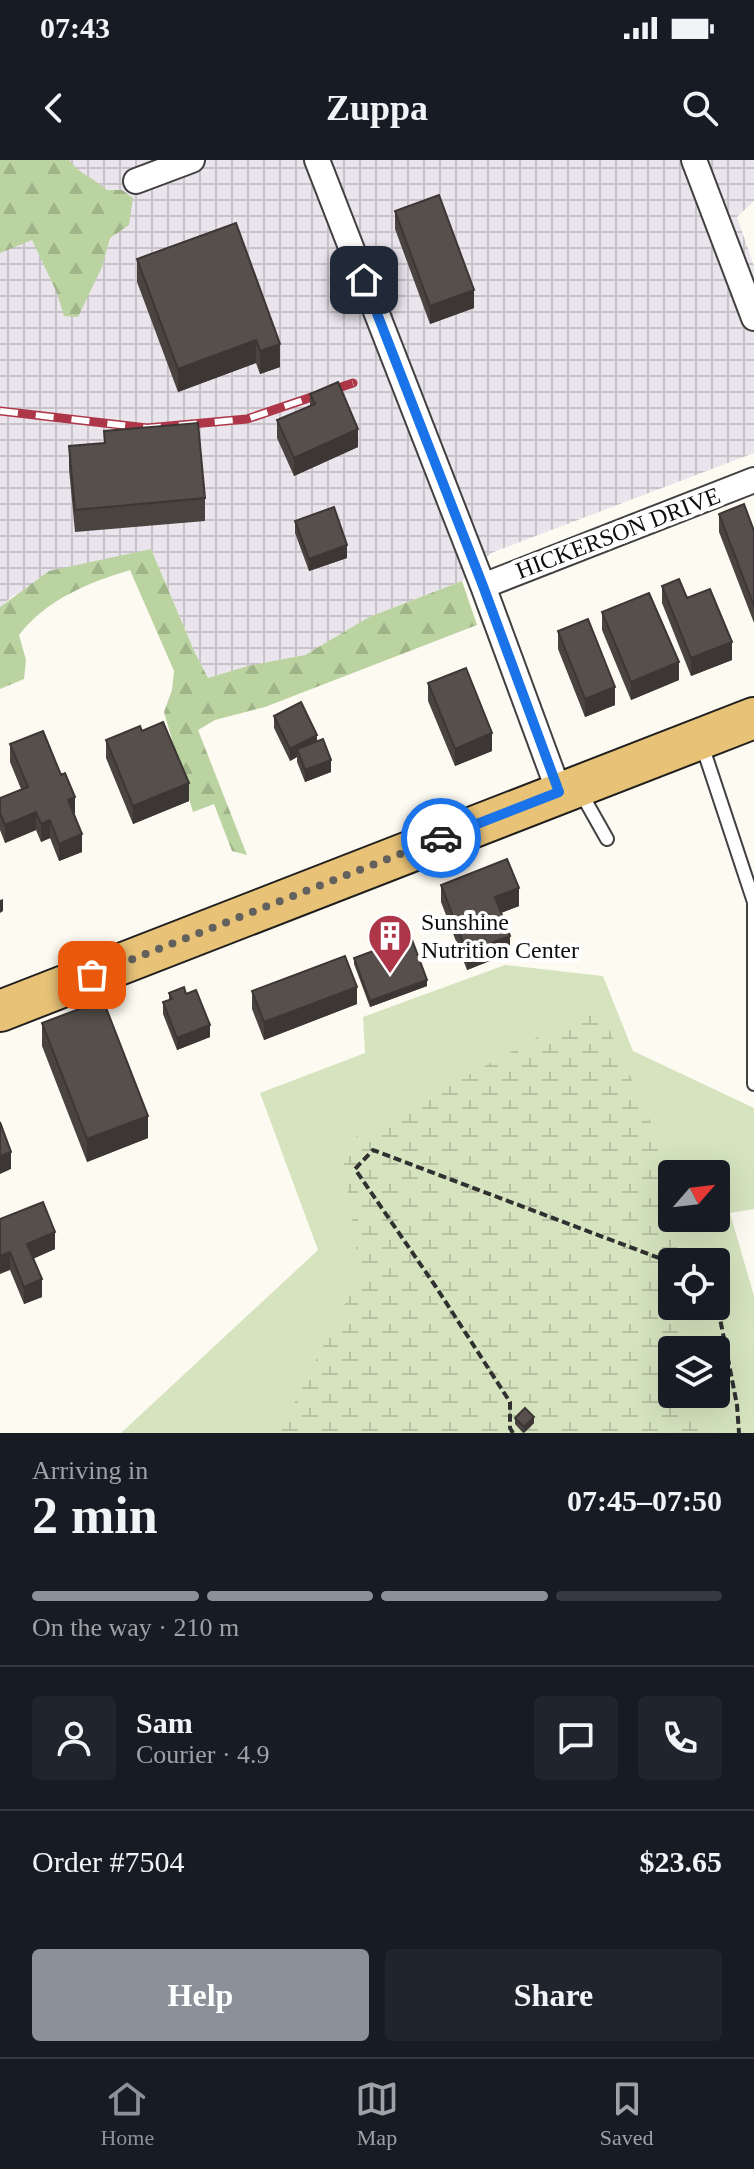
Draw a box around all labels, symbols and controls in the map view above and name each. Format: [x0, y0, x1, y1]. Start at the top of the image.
text: 07:43 [40, 11, 110, 44]
icon: back [32, 86, 76, 130]
icon: search [678, 86, 722, 130]
text: Zuppa [326, 88, 428, 128]
pin [330, 246, 398, 314]
icon: home [342, 258, 386, 302]
street label: HICKERSON DRIVE [512, 482, 724, 584]
courier [401, 798, 481, 878]
icon: car [419, 816, 463, 860]
place label: Sunshine Nutrition Center [421, 909, 579, 963]
building icon: Sunshine Nutrition Center [366, 912, 414, 975]
pin [58, 941, 126, 1009]
icon: bag [70, 953, 114, 997]
north arrow [658, 1160, 730, 1232]
map controls [658, 1160, 730, 1408]
button: locate [658, 1248, 730, 1320]
button: layers [658, 1336, 730, 1408]
text: Arriving in [32, 1456, 148, 1485]
text: 07:45–07:50 [567, 1484, 722, 1517]
text: 2 min [32, 1487, 158, 1544]
text: On the way · 210 m [32, 1613, 239, 1642]
button: person [32, 1696, 116, 1780]
button: chat [534, 1696, 618, 1780]
button: phone [638, 1696, 722, 1780]
text: Sam [136, 1706, 193, 1739]
text: Courier · 4.9 [136, 1740, 270, 1769]
text: Order #7504 [32, 1845, 184, 1878]
text: $23.65 [640, 1845, 722, 1878]
button: Help [32, 1949, 369, 2041]
button: Share [385, 1949, 722, 2041]
tab: Home [100, 2077, 154, 2151]
tab: Map [355, 2077, 399, 2151]
tab: Saved [600, 2077, 654, 2151]

